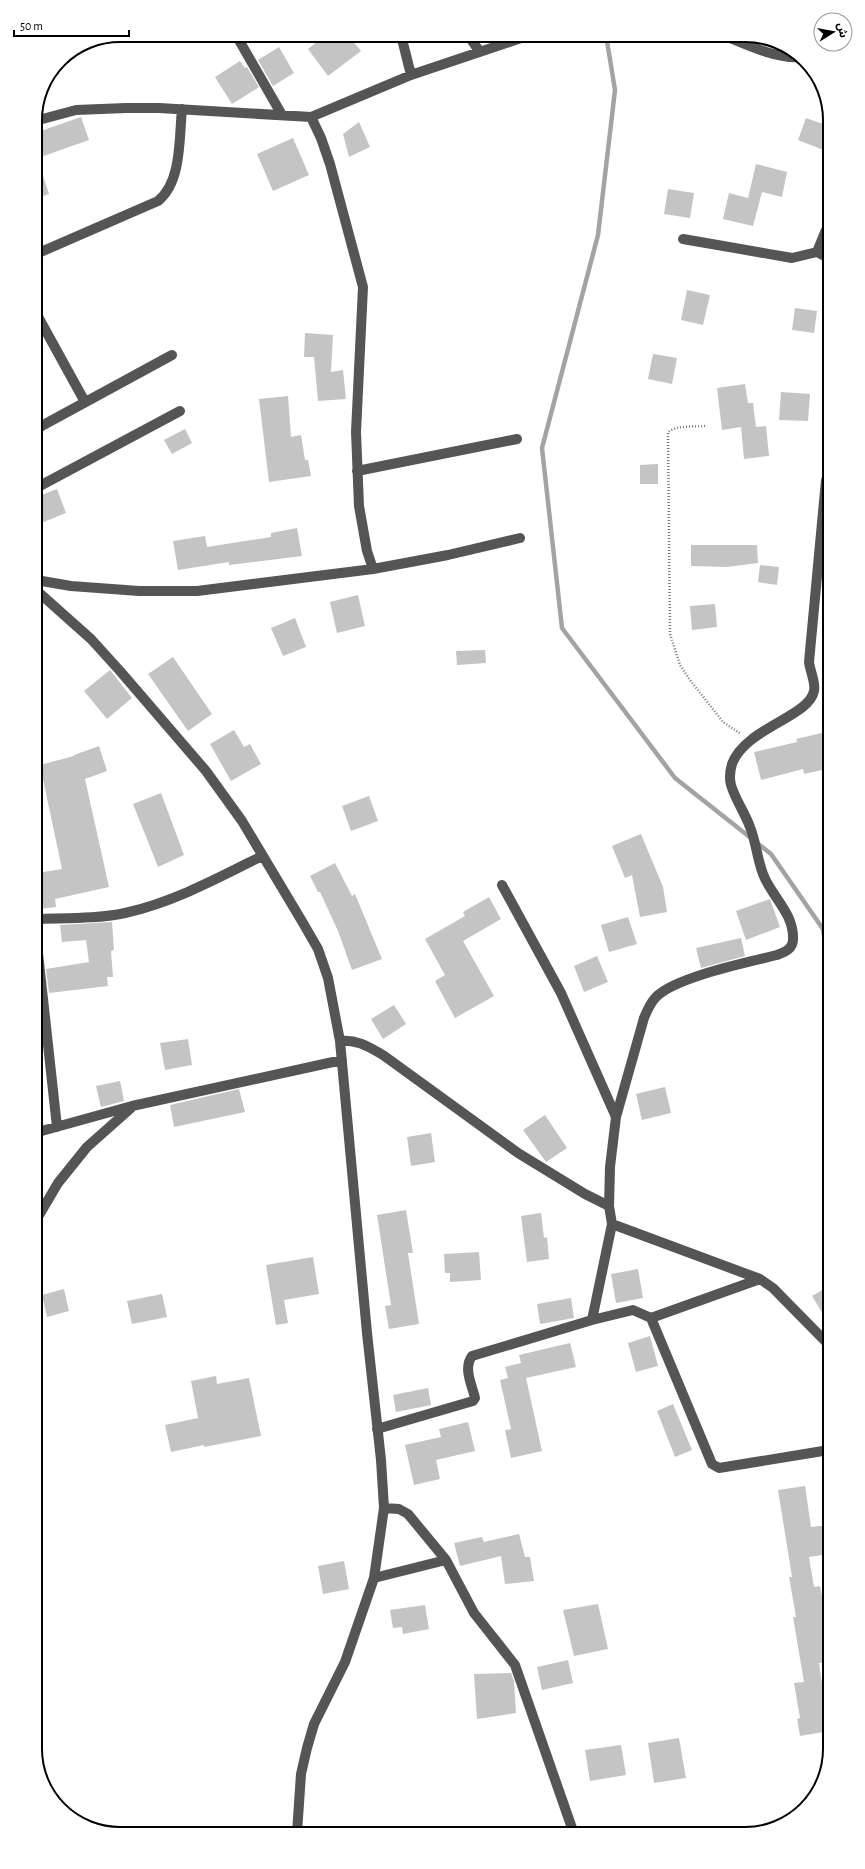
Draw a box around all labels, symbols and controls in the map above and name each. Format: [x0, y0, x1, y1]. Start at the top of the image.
scale bar [14, 12, 129, 38]
north arrow [813, 12, 853, 52]
text: 50 m [20, 20, 43, 32]
text: ش [835, 22, 849, 39]

